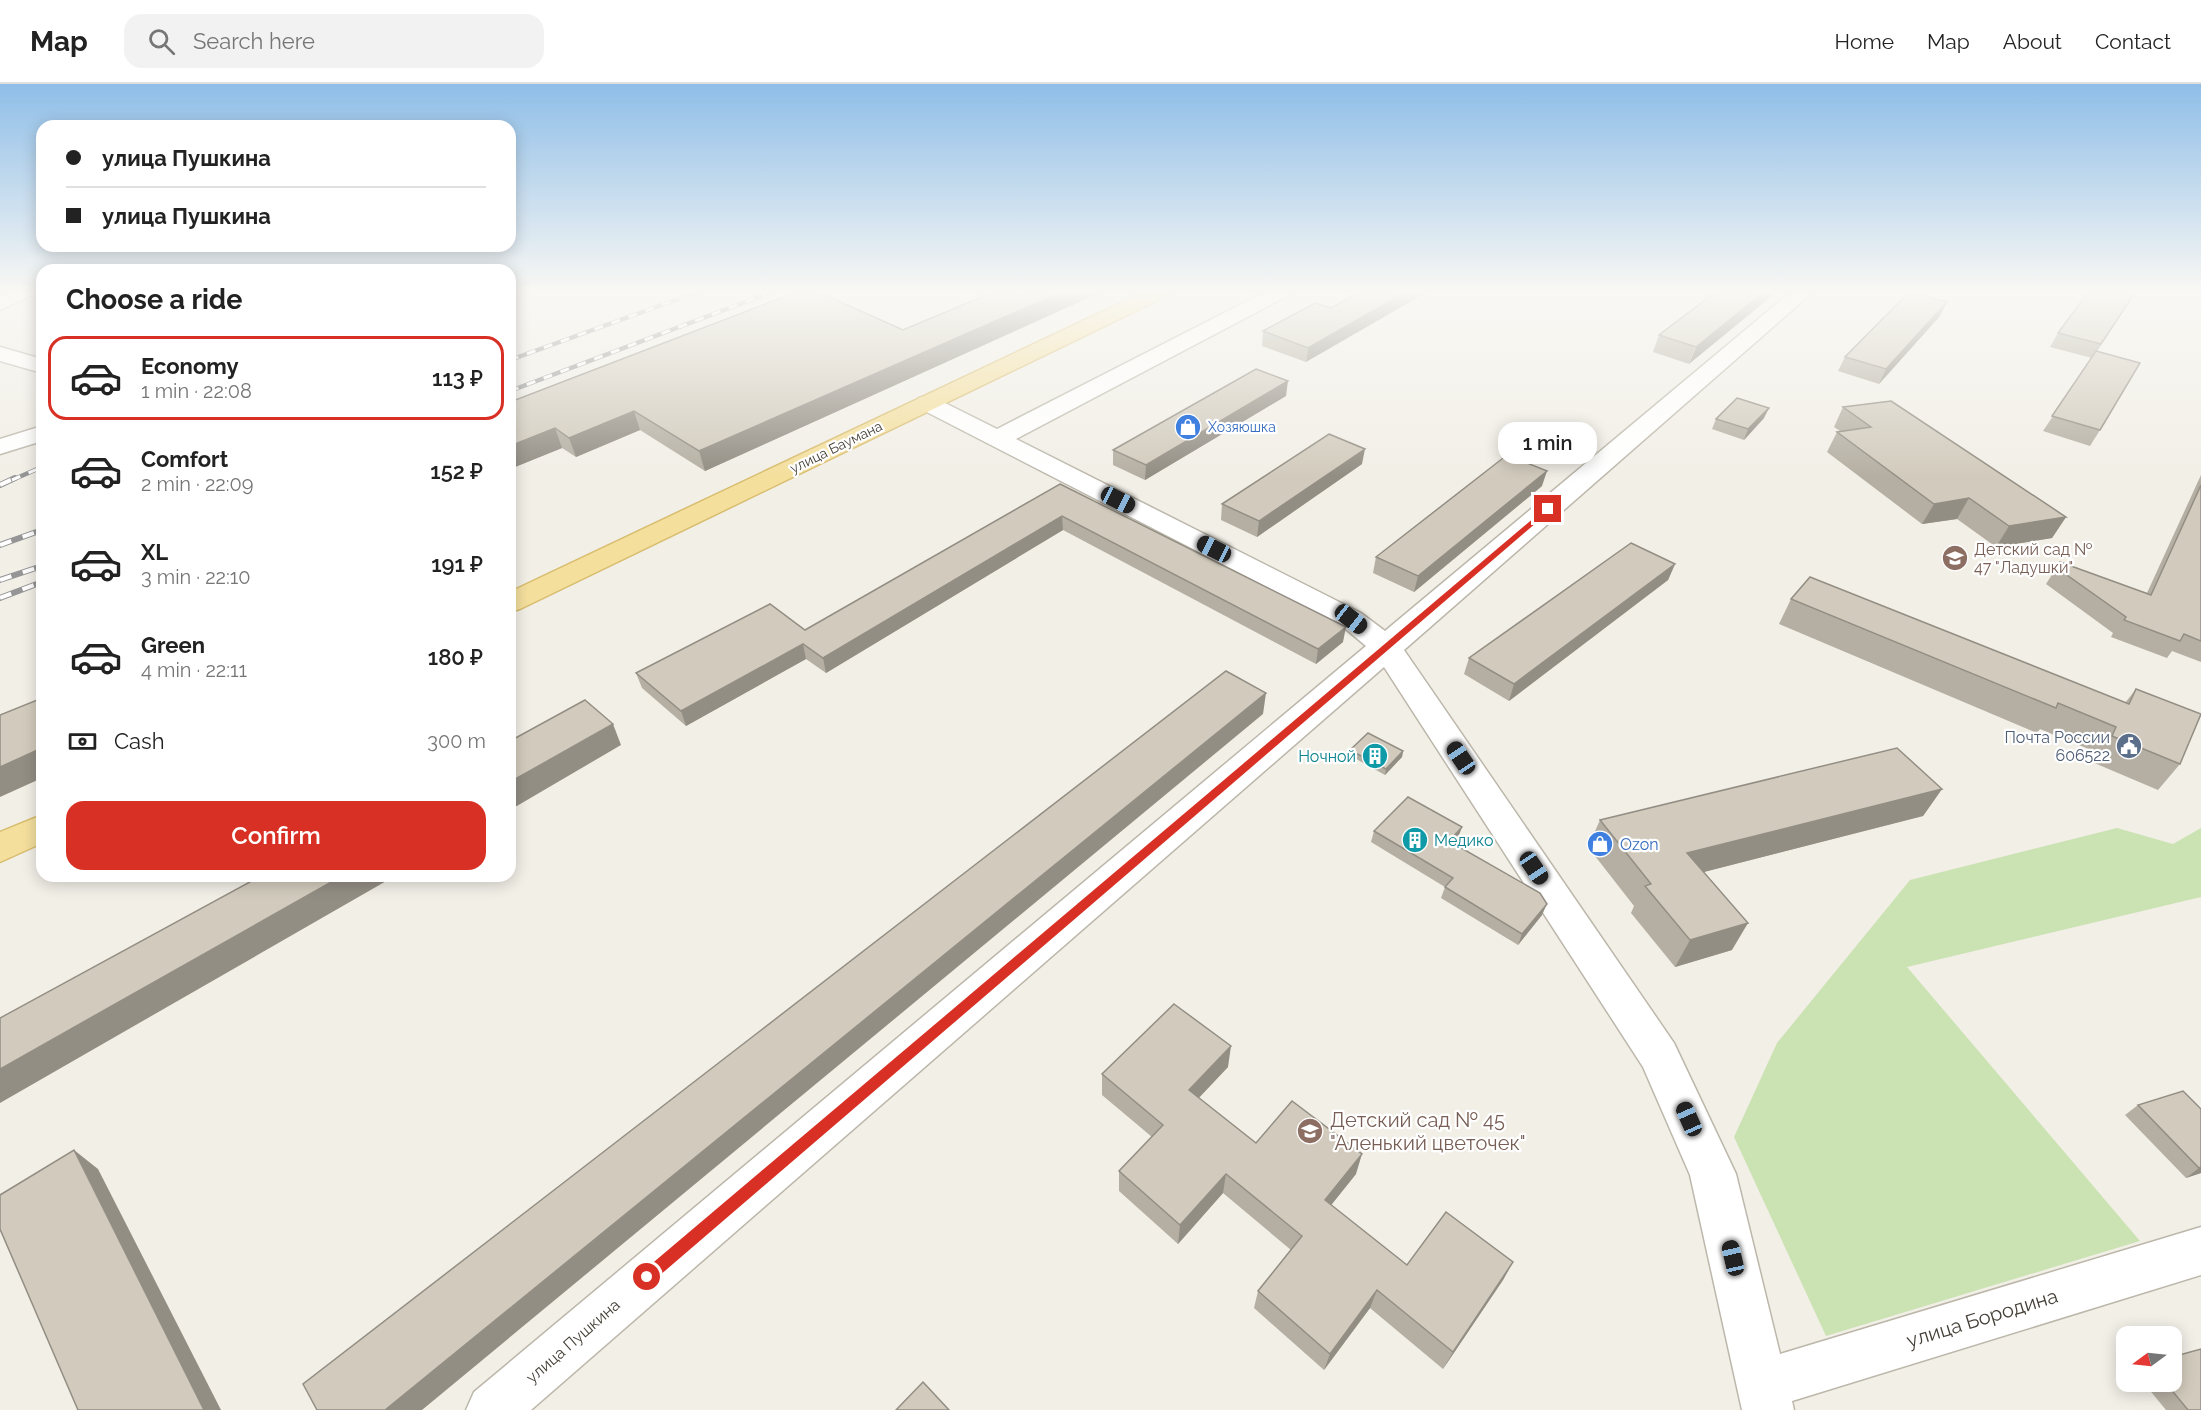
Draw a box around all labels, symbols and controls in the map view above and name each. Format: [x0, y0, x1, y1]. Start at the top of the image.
search box [124, 14, 544, 68]
text: Map [30, 25, 88, 58]
icon: search [145, 25, 178, 58]
text: Search here [193, 28, 315, 54]
text: Home [1835, 29, 1894, 54]
text: Map [1927, 29, 1970, 54]
text: About [2003, 29, 2062, 54]
text: Contact [2095, 29, 2171, 54]
text: улица Пушкина [102, 145, 271, 171]
text: улица Пушкина [102, 203, 271, 229]
text: Choose a ride [66, 284, 242, 315]
icon: car [69, 351, 123, 405]
text: Economy [141, 353, 239, 379]
text: 113 ₽ [432, 365, 483, 391]
text: 1 min · 22:08 [141, 379, 252, 403]
shop icon: Хозяюшка [1173, 412, 1203, 442]
street label: улица Баумана [787, 418, 885, 476]
place label: Хозяюшка [1208, 419, 1276, 435]
callout: 1 min [1498, 422, 1598, 464]
text: 1 min [1523, 431, 1572, 455]
icon: car [69, 444, 123, 498]
text: Comfort [141, 446, 228, 472]
text: 152 ₽ [430, 458, 483, 484]
text: 2 min · 22:09 [141, 472, 253, 496]
car [1098, 484, 1138, 516]
route end [1534, 495, 1561, 522]
car [1194, 533, 1234, 565]
icon: car [69, 537, 123, 591]
text: XL [141, 539, 168, 565]
place label: Детский сад № 47 "Ладушки" [1974, 540, 2092, 577]
school or university icon: Детский сад № 47 "Ладушки" [1940, 543, 1970, 573]
text: 191 ₽ [431, 551, 483, 577]
text: 3 min · 22:10 [141, 565, 251, 589]
car [1331, 601, 1371, 637]
icon: car [69, 630, 123, 684]
text: Green [141, 632, 205, 658]
text: 180 ₽ [428, 644, 483, 670]
text: 4 min · 22:11 [141, 658, 247, 682]
icon: cash [66, 725, 99, 758]
text: Cash [114, 728, 165, 754]
place label: Почта России 606522 [2004, 728, 2110, 765]
text: 300 m [427, 729, 486, 753]
public building icon: Почта России 606522 [2114, 731, 2144, 761]
car [1443, 738, 1479, 778]
building icon: Ночной [1360, 741, 1390, 771]
place label: Ночной [1298, 747, 1356, 766]
button: Confirm [66, 801, 486, 870]
building icon: Медико [1400, 825, 1430, 855]
shop icon: Ozon [1585, 829, 1615, 859]
place label: Медико [1434, 831, 1493, 850]
place label: Ozon [1620, 835, 1659, 854]
car [1516, 848, 1552, 888]
car [1673, 1099, 1705, 1139]
place label: Детский сад № 45 "Аленький цветочек" [1330, 1108, 1526, 1155]
school or university icon: Детский сад № 45 "Аленький цветочек" [1295, 1116, 1325, 1146]
car [1720, 1238, 1746, 1278]
route start [633, 1263, 660, 1290]
street label: улица Бородина [1903, 1284, 2061, 1352]
street label: улица Пушкина [522, 1295, 624, 1387]
north arrow [2116, 1326, 2182, 1392]
map controls [2116, 1326, 2182, 1392]

